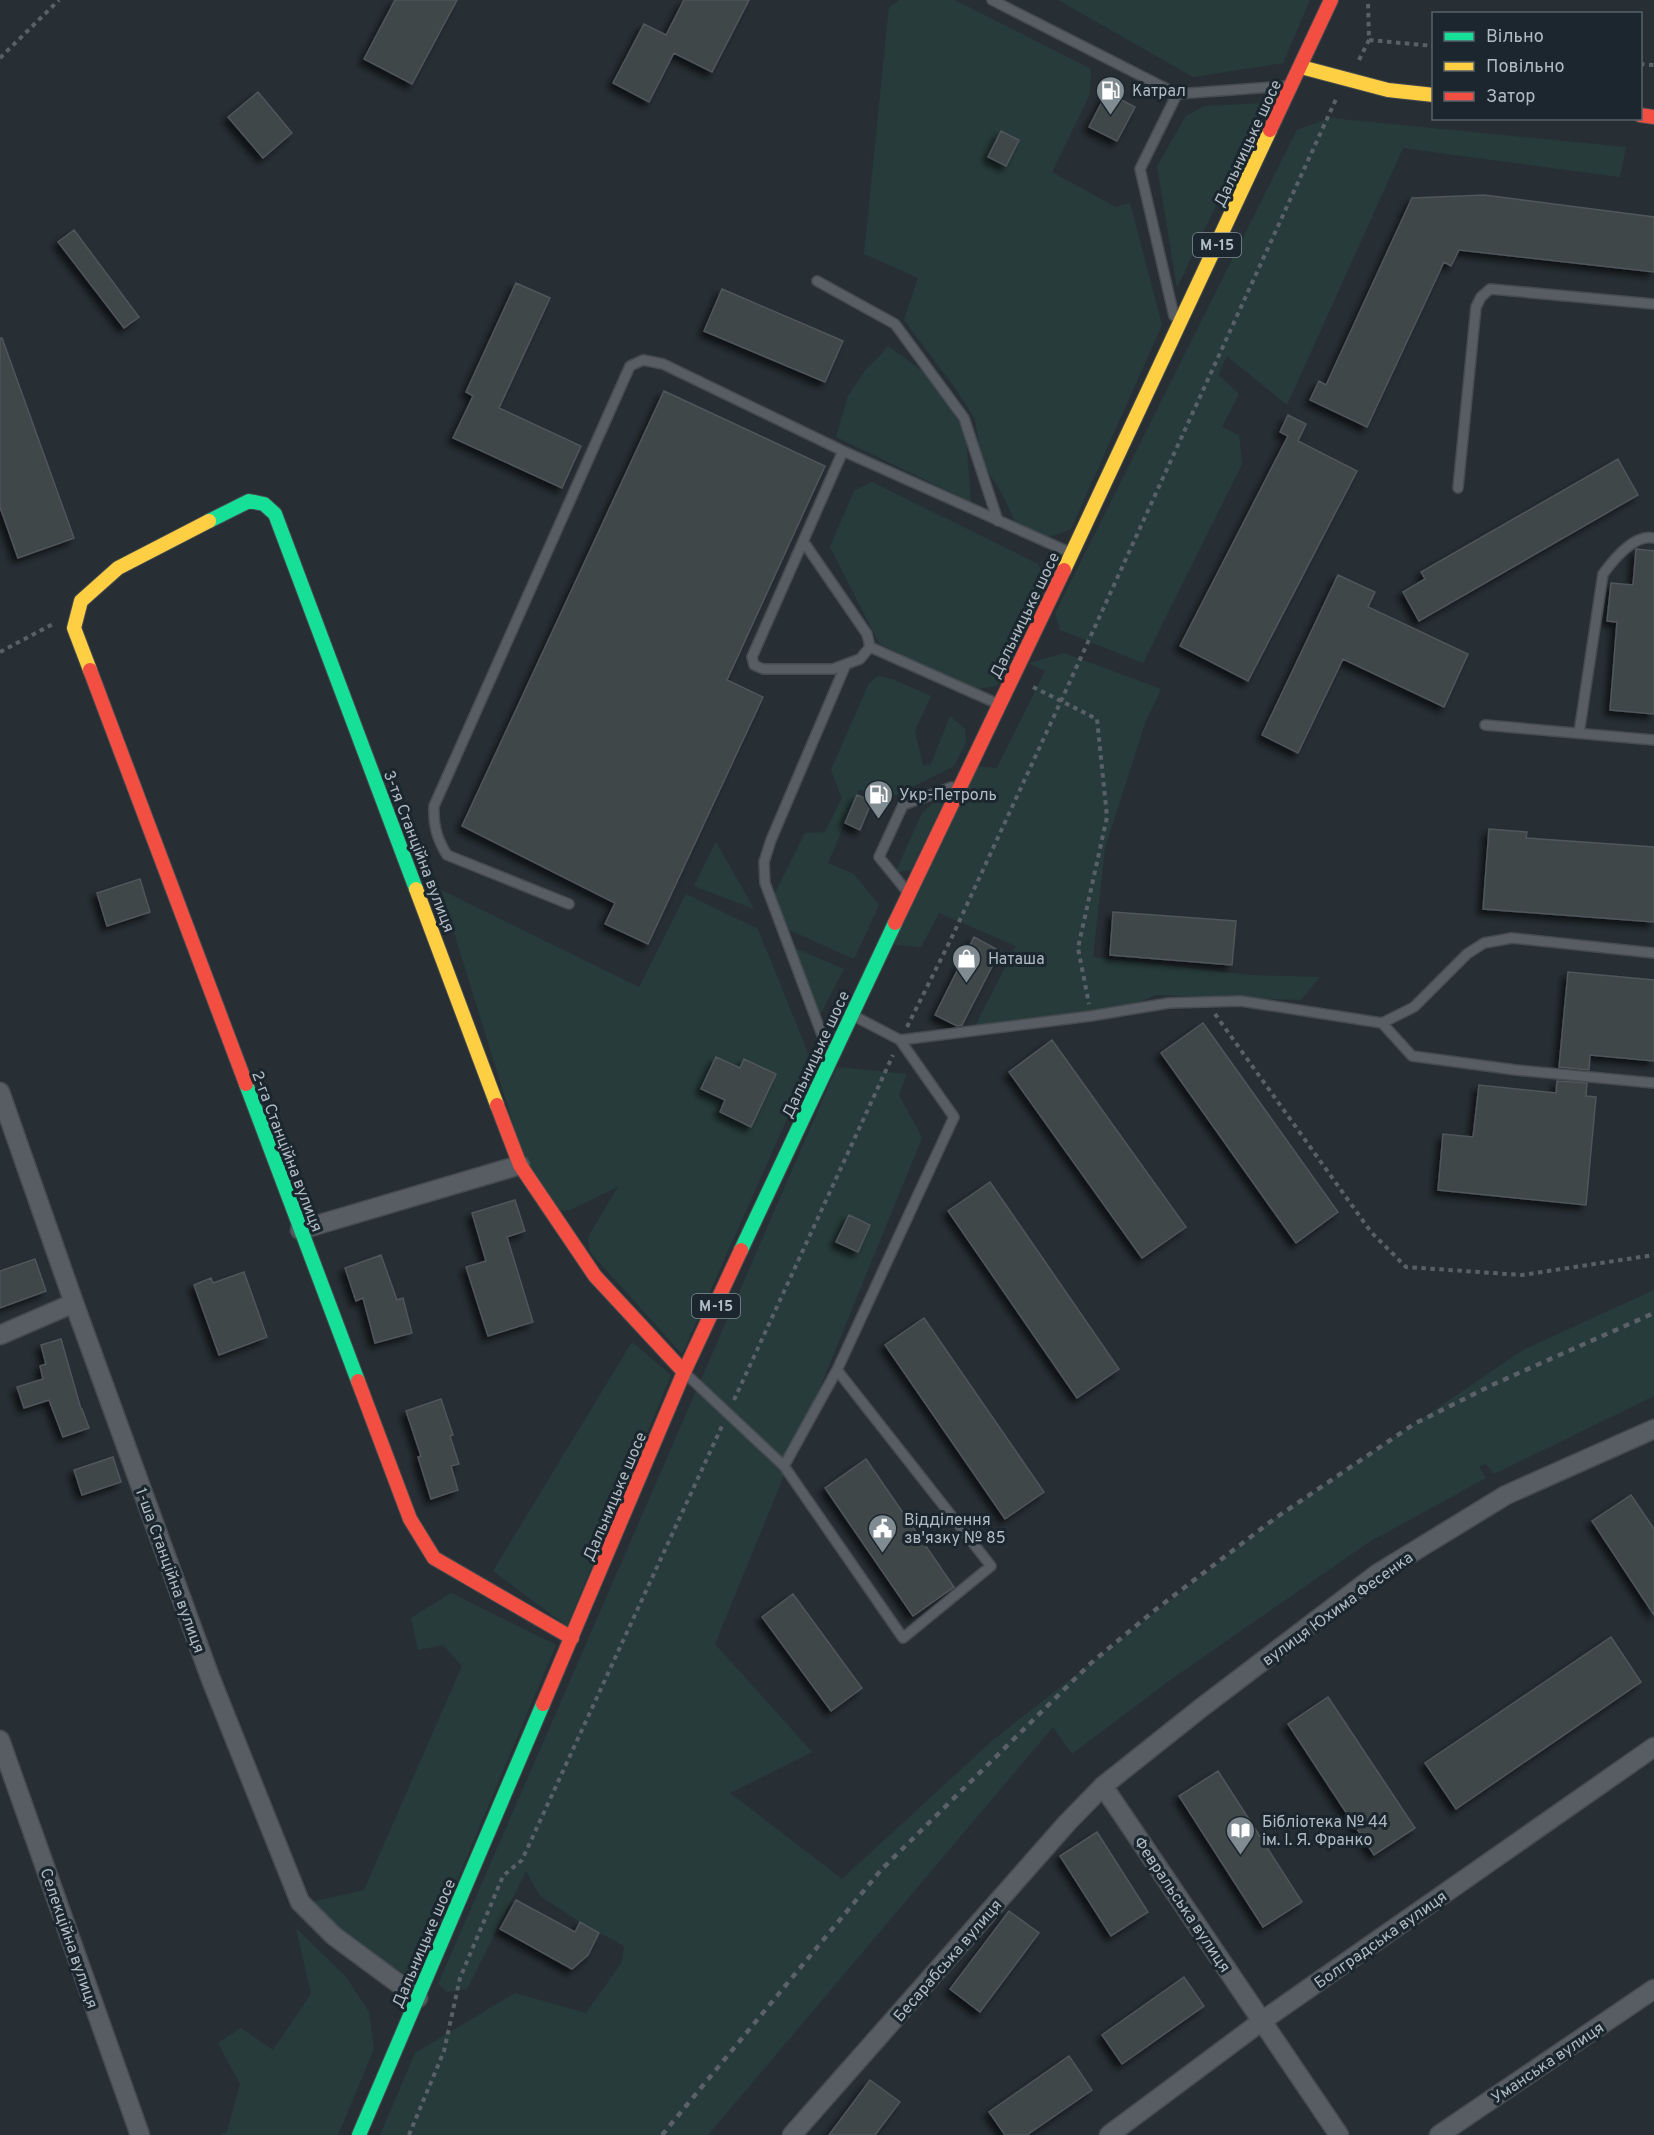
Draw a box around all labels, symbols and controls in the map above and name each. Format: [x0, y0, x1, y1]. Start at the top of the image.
legend [1432, 12, 1642, 120]
text: Вільно [1486, 26, 1544, 49]
text: Повільно [1486, 56, 1565, 79]
fuel station icon: Катрал [1095, 74, 1127, 116]
street label: Дальницьке шосе [1211, 77, 1287, 211]
place label: Катрал [1132, 82, 1186, 102]
text: Затор [1486, 86, 1535, 109]
road number: М-15 [1193, 233, 1241, 257]
street label: Дальницьке шосе [987, 549, 1065, 682]
street label: 3-тя Станційна вулиця [378, 768, 458, 935]
fuel station icon: Укр-Петроль [862, 778, 894, 820]
place label: Укр-Петроль [899, 786, 997, 806]
shop icon: Наташа [951, 942, 983, 984]
place label: Наташа [988, 950, 1045, 970]
street label: Дальницьке шосе [779, 988, 855, 1122]
street label: 2-га Станційна вулиця [246, 1068, 326, 1235]
road number: М-15 [692, 1294, 740, 1318]
street label: Дальницьке шосе [580, 1429, 652, 1564]
street label: 1-ша Станційна вулиця [130, 1485, 208, 1656]
place label: Відділення зв'язку № 85 [904, 1511, 1006, 1549]
public building icon: Відділення зв'язку № 85 [867, 1512, 899, 1554]
street label: вулиця Юхима Фесенка [1259, 1548, 1418, 1671]
place label: Бібліотека № 44 ім. І. Я. Франко [1262, 1813, 1388, 1851]
library icon: Бібліотека № 44 ім. І. Я. Франко [1225, 1814, 1257, 1856]
street label: Февральська вулиця [1129, 1833, 1234, 1977]
street label: Селекційна вулиця [35, 1866, 102, 2012]
street label: Дальницьке шосе [389, 1876, 461, 2011]
street label: Болградська вулиця [1311, 1887, 1451, 1994]
street label: Бесарабська вулиця [890, 1896, 1007, 2027]
street label: Уманська вулиця [1488, 2019, 1608, 2109]

